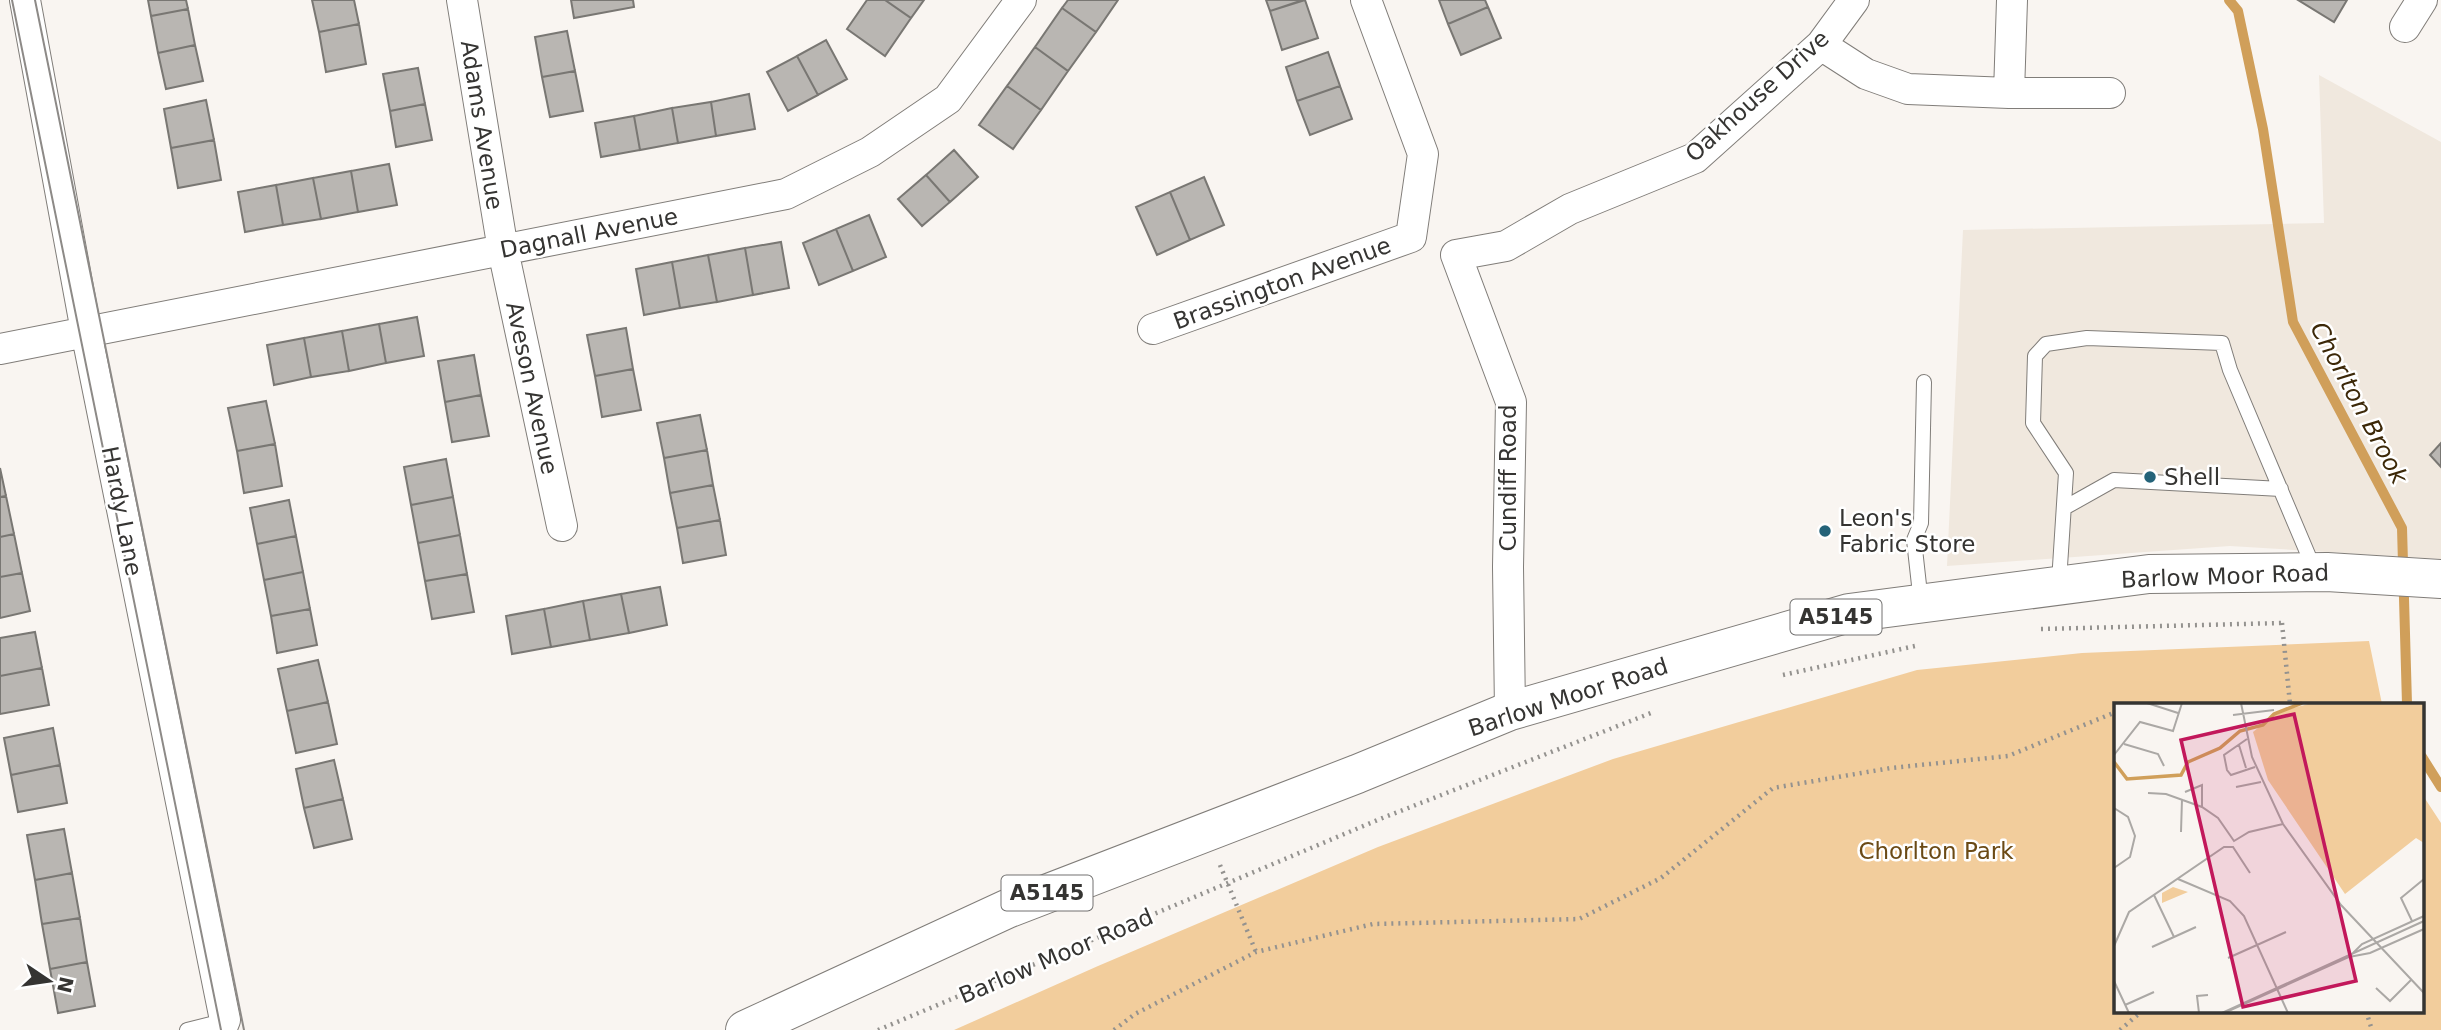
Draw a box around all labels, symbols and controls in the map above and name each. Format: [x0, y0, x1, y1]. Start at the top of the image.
street label: Oakhouse Drive [1680, 25, 1834, 167]
street label: Adams Avenue [456, 38, 508, 212]
street label: Dagnall Avenue [498, 203, 680, 263]
street label: Brassington Avenue [1170, 232, 1394, 334]
street label: Aveson Avenue [501, 299, 563, 477]
water label: Chorlton Brook [2304, 317, 2414, 490]
street label: Cundiff Road [1495, 404, 1521, 552]
street label: Hardy Lane [97, 444, 147, 578]
place label: Shell [2164, 464, 2220, 490]
marker: Shell [2142, 469, 2158, 485]
place label: Leon's Fabric Store [1839, 505, 1975, 557]
marker: Leon's Fabric Store [1817, 523, 1833, 539]
street label: Barlow Moor Road [2120, 559, 2330, 593]
road number: A5145 [1790, 600, 1882, 634]
street label: Barlow Moor Road [1465, 652, 1671, 742]
inset map [2114, 703, 2424, 1012]
park label: Chorlton Park [1858, 838, 2014, 864]
road number: A5145 [1002, 876, 1092, 910]
street label: Barlow Moor Road [955, 903, 1157, 1009]
north arrow [14, 946, 84, 1016]
text: N [53, 975, 78, 995]

